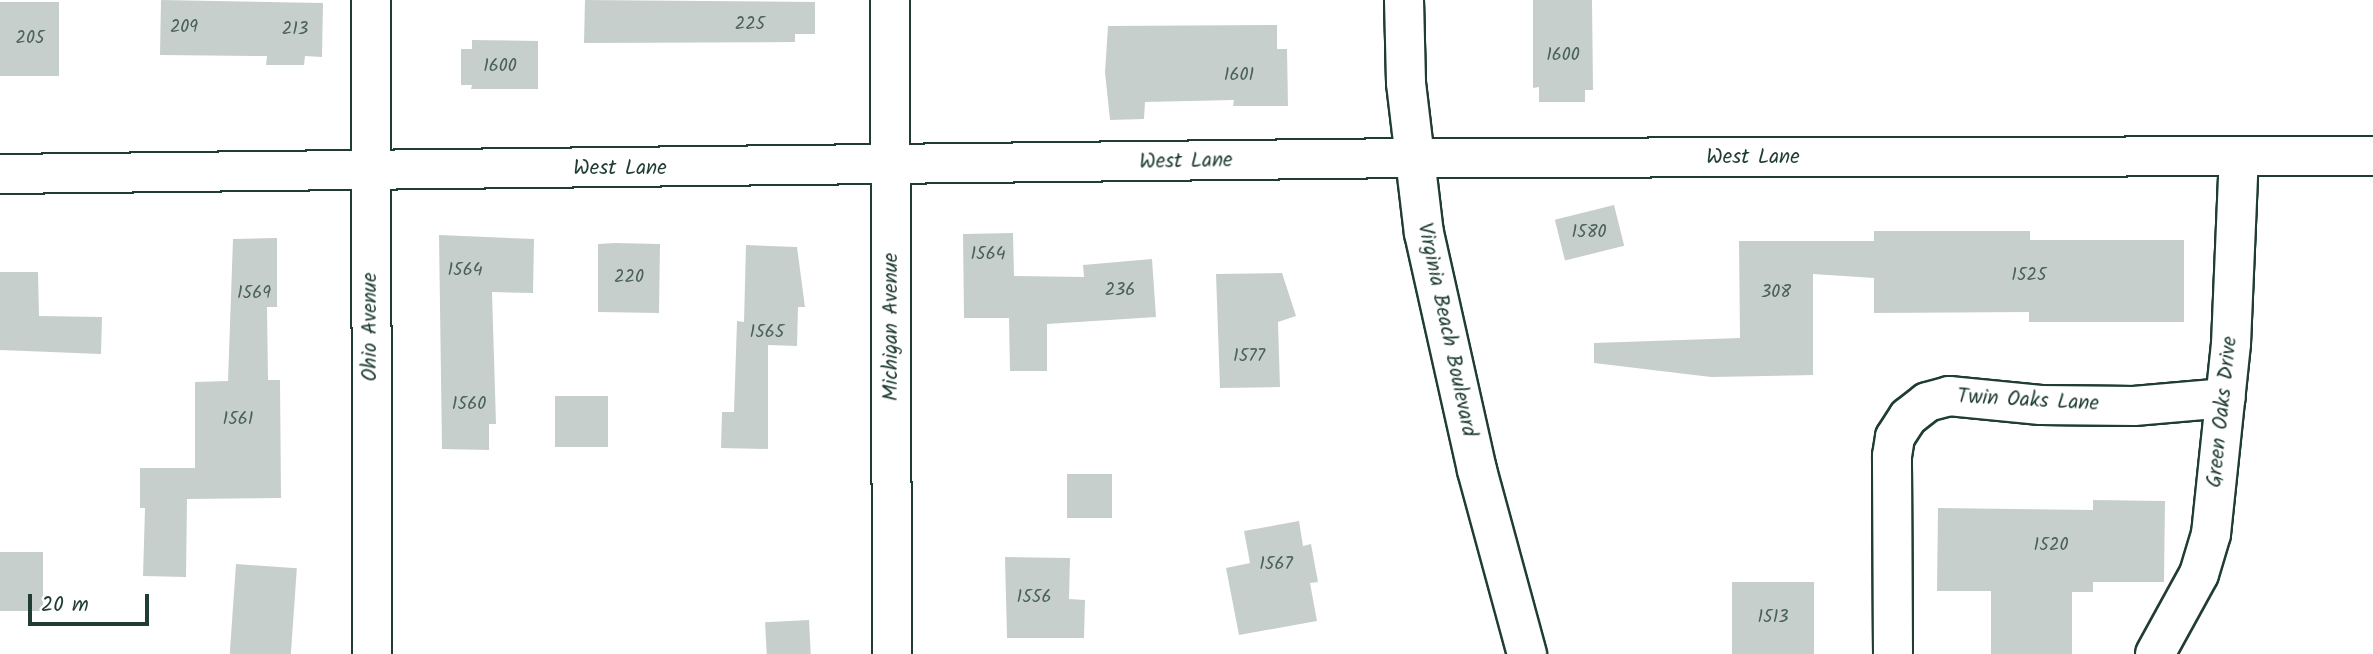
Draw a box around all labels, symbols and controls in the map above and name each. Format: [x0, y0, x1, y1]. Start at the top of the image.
house number: 225 [735, 14, 765, 36]
house number: 209 [170, 17, 198, 39]
house number: 213 [282, 19, 308, 41]
house number: 205 [15, 28, 45, 50]
house number: 1600 [1546, 45, 1580, 67]
house number: 1600 [483, 56, 517, 78]
house number: 1601 [1224, 65, 1254, 87]
street label: West Lane [1706, 145, 1800, 171]
street label: West Lane [1139, 149, 1233, 175]
street label: West Lane [573, 156, 667, 182]
street label: Virginia Beach Boulevard [1411, 221, 1481, 439]
house number: 1580 [1571, 222, 1607, 244]
house number: 1564 [970, 244, 1006, 266]
street label: Michigan Avenue [879, 253, 905, 401]
house number: 1564 [447, 260, 483, 282]
house number: 1525 [2011, 265, 2047, 287]
house number: 220 [614, 267, 644, 289]
street label: Ohio Avenue [358, 273, 384, 381]
house number: 236 [1105, 280, 1135, 302]
house number: 308 [1761, 282, 1791, 304]
house number: 1569 [237, 283, 271, 305]
house number: 1565 [750, 322, 784, 344]
street label: Green Oaks Drive [2203, 335, 2243, 489]
house number: 1577 [1233, 346, 1265, 368]
street label: Twin Oaks Lane [1956, 385, 2100, 417]
house number: 1560 [452, 394, 486, 416]
house number: 1561 [223, 409, 253, 431]
house number: 1520 [2034, 535, 2068, 557]
house number: 1567 [1259, 554, 1293, 576]
scale bar [32, 580, 152, 624]
house number: 1556 [1017, 587, 1051, 609]
text: 20 m [41, 589, 89, 622]
house number: 1513 [1757, 607, 1789, 629]

